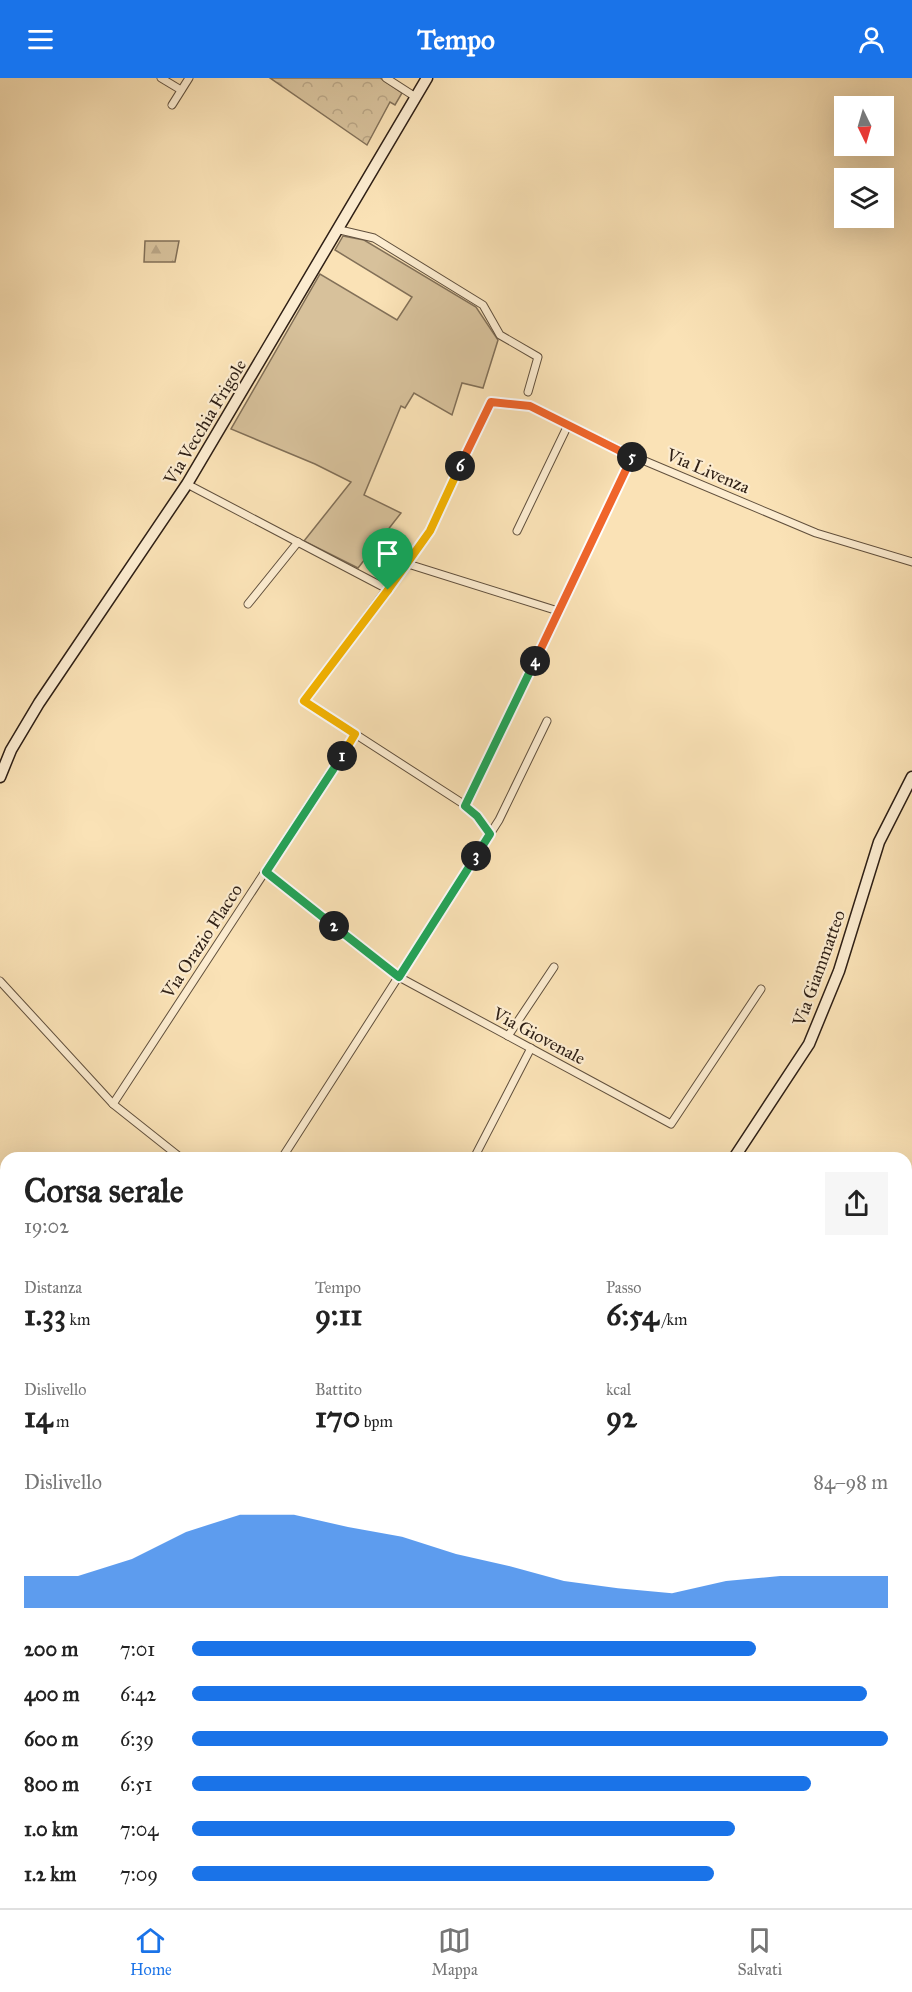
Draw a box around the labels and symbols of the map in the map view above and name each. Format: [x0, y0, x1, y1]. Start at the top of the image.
north arrow [834, 96, 894, 156]
street label: Via Vecchia Frigole [158, 355, 252, 490]
pin: 5 [617, 442, 647, 472]
street label: Via Livenza [662, 443, 753, 499]
pin: 6 [445, 451, 475, 481]
pin [362, 528, 413, 590]
pin: 4 [520, 646, 550, 676]
pin: 1 [327, 741, 357, 771]
pin: 3 [461, 841, 491, 871]
street label: Via Orazio Flacco [156, 880, 247, 1003]
street label: Via Giammatteo [787, 907, 850, 1030]
pin: 2 [319, 911, 349, 941]
street label: Via Giovenale [488, 1002, 589, 1070]

